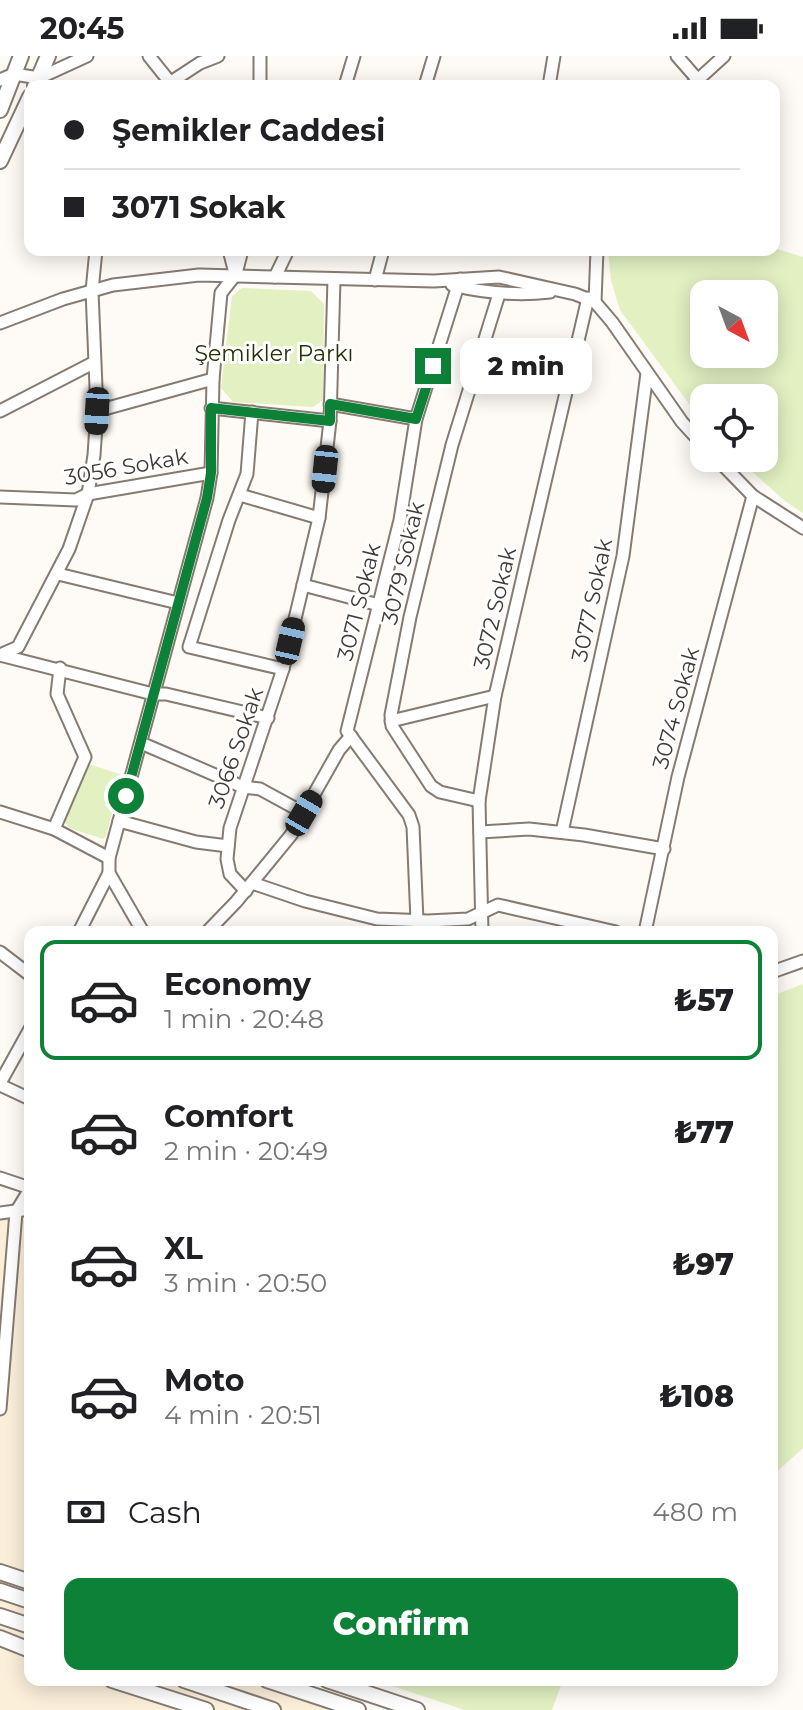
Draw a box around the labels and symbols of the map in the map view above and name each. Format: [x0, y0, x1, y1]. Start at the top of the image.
north arrow [690, 280, 778, 368]
callout: 2 min [461, 338, 593, 394]
park label: Şemikler Parkı [194, 340, 354, 367]
route end [415, 348, 451, 384]
car [84, 386, 110, 436]
street label: 3056 Sokak [62, 443, 191, 491]
car [311, 444, 339, 494]
street label: 3079 Sokak [376, 498, 430, 627]
street label: 3077 Sokak [566, 535, 618, 664]
street label: 3071 Sokak [331, 540, 387, 664]
street label: 3072 Sokak [468, 544, 522, 672]
car [273, 615, 307, 667]
street label: 3074 Sokak [647, 643, 705, 772]
street label: 3066 Sokak [203, 683, 270, 812]
route start [108, 778, 144, 814]
car [282, 786, 326, 840]

